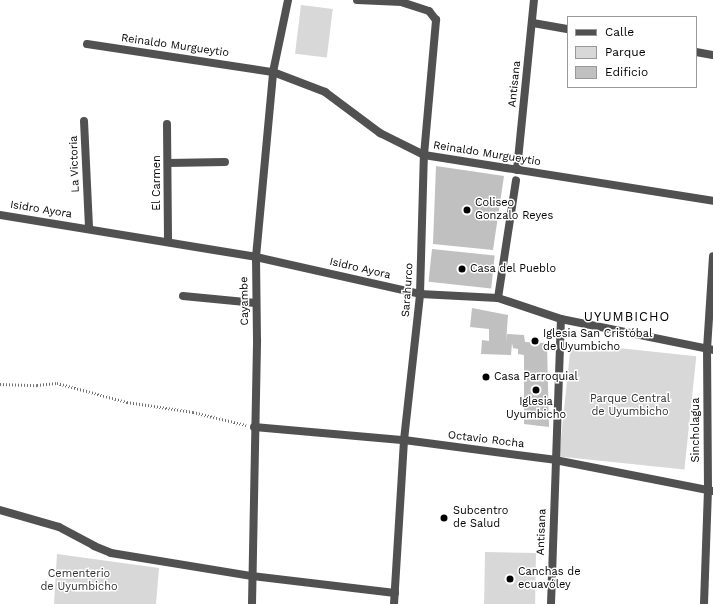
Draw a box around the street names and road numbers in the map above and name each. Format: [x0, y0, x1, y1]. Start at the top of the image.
street label: Reinaldo Murgueytio [120, 32, 230, 60]
street label: Antisana [506, 60, 524, 108]
street label: La Victoria [67, 135, 83, 193]
street label: Reinaldo Murgueytio [432, 139, 542, 169]
street label: El Carmen [150, 155, 164, 211]
street label: Isidro Ayora [9, 199, 73, 221]
street label: Isidro Ayora [328, 255, 392, 283]
street label: Sarahurco [400, 262, 416, 318]
street label: Cayambe [238, 276, 252, 326]
street label: Sincholagua [689, 398, 703, 462]
street label: Octavio Rocha [447, 429, 525, 451]
street label: Antisana [535, 508, 549, 556]

